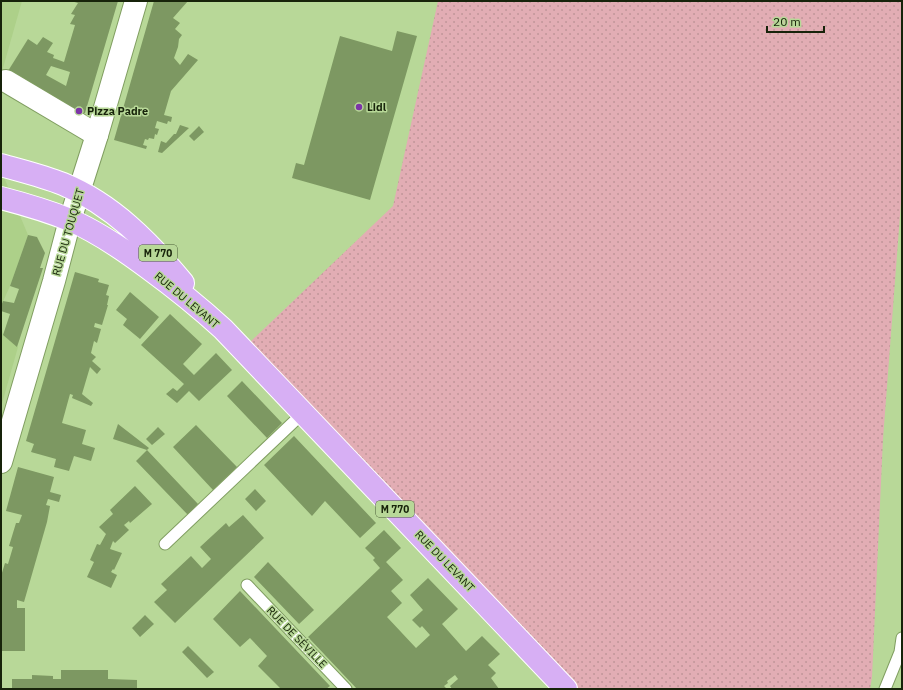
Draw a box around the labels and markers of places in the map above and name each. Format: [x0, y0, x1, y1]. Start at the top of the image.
place label: Lidl [367, 100, 387, 114]
marker: Lidl [354, 102, 364, 112]
place label: Pizza Padre [87, 104, 148, 118]
marker: Pizza Padre [74, 106, 84, 116]

